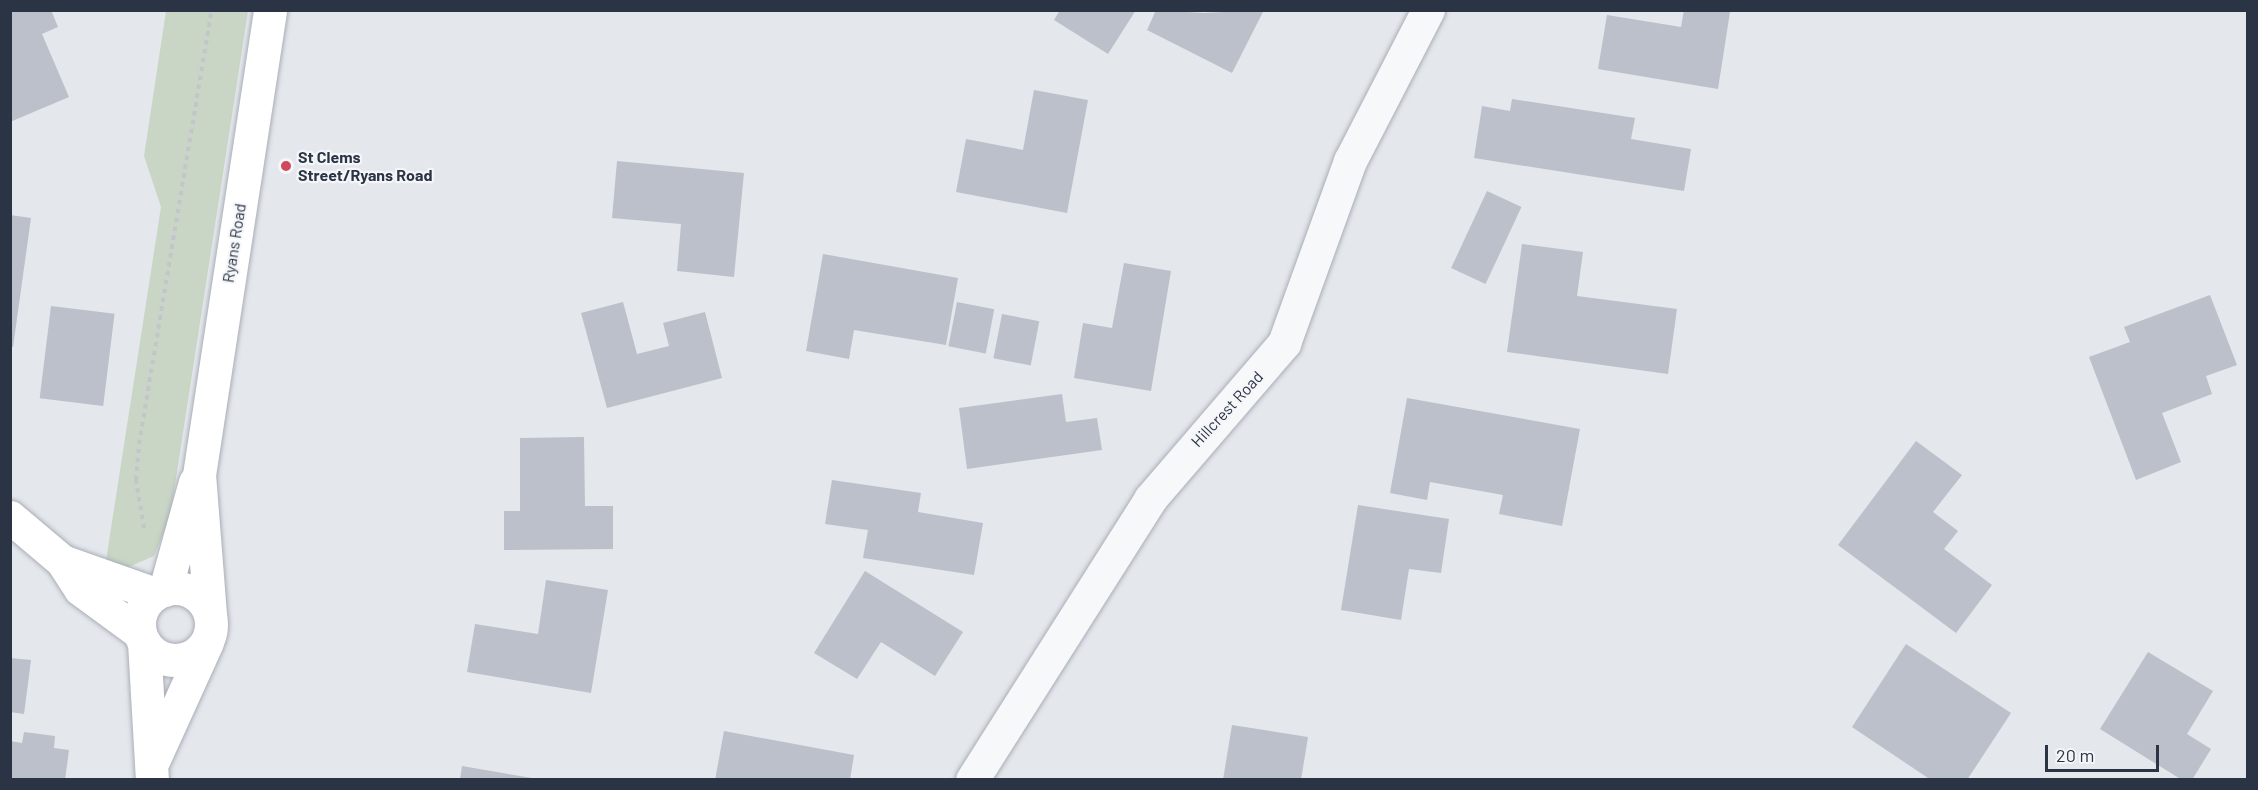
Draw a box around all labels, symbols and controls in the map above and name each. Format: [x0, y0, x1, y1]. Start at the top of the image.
place label: St Clems Street/Ryans Road [298, 147, 432, 185]
marker: St Clems Street/Ryans Road [279, 159, 293, 173]
street label: Ryans Road [218, 202, 250, 284]
street label: Hillcrest Road [1187, 367, 1267, 451]
scale bar [2048, 733, 2162, 771]
text: 20 m [2056, 744, 2094, 766]

